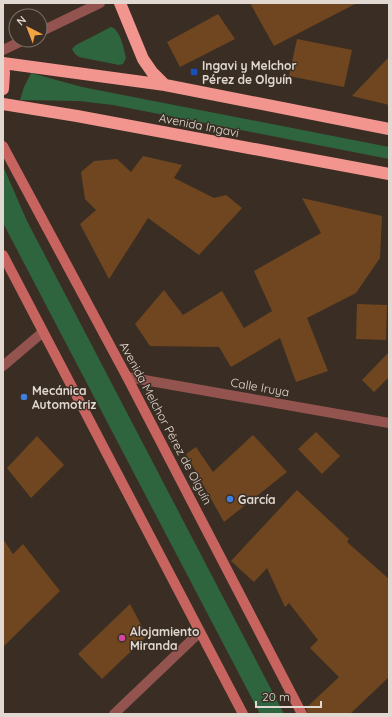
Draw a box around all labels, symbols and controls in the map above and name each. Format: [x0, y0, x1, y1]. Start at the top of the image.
north arrow [8, 8, 48, 48]
text: N [14, 13, 29, 28]
place label: Ingavi y Melchor Pérez de Olguín [202, 58, 297, 87]
marker: Ingavi y Melchor Pérez de Olguín [189, 67, 199, 77]
street label: Avenida Ingavi [158, 110, 240, 140]
street label: Avenida Melchor Pérez de Olguín [117, 339, 215, 507]
street label: Calle Iruya [230, 374, 290, 400]
place label: Mecánica Automotriz [32, 383, 96, 412]
marker: Mecánica Automotriz [19, 392, 29, 402]
place label: García [238, 492, 276, 507]
marker: García [225, 494, 235, 504]
place label: Alojamiento Miranda [130, 624, 200, 653]
marker: Alojamiento Miranda [117, 633, 127, 643]
scale bar [256, 683, 321, 709]
text: 20 m [262, 689, 290, 704]

